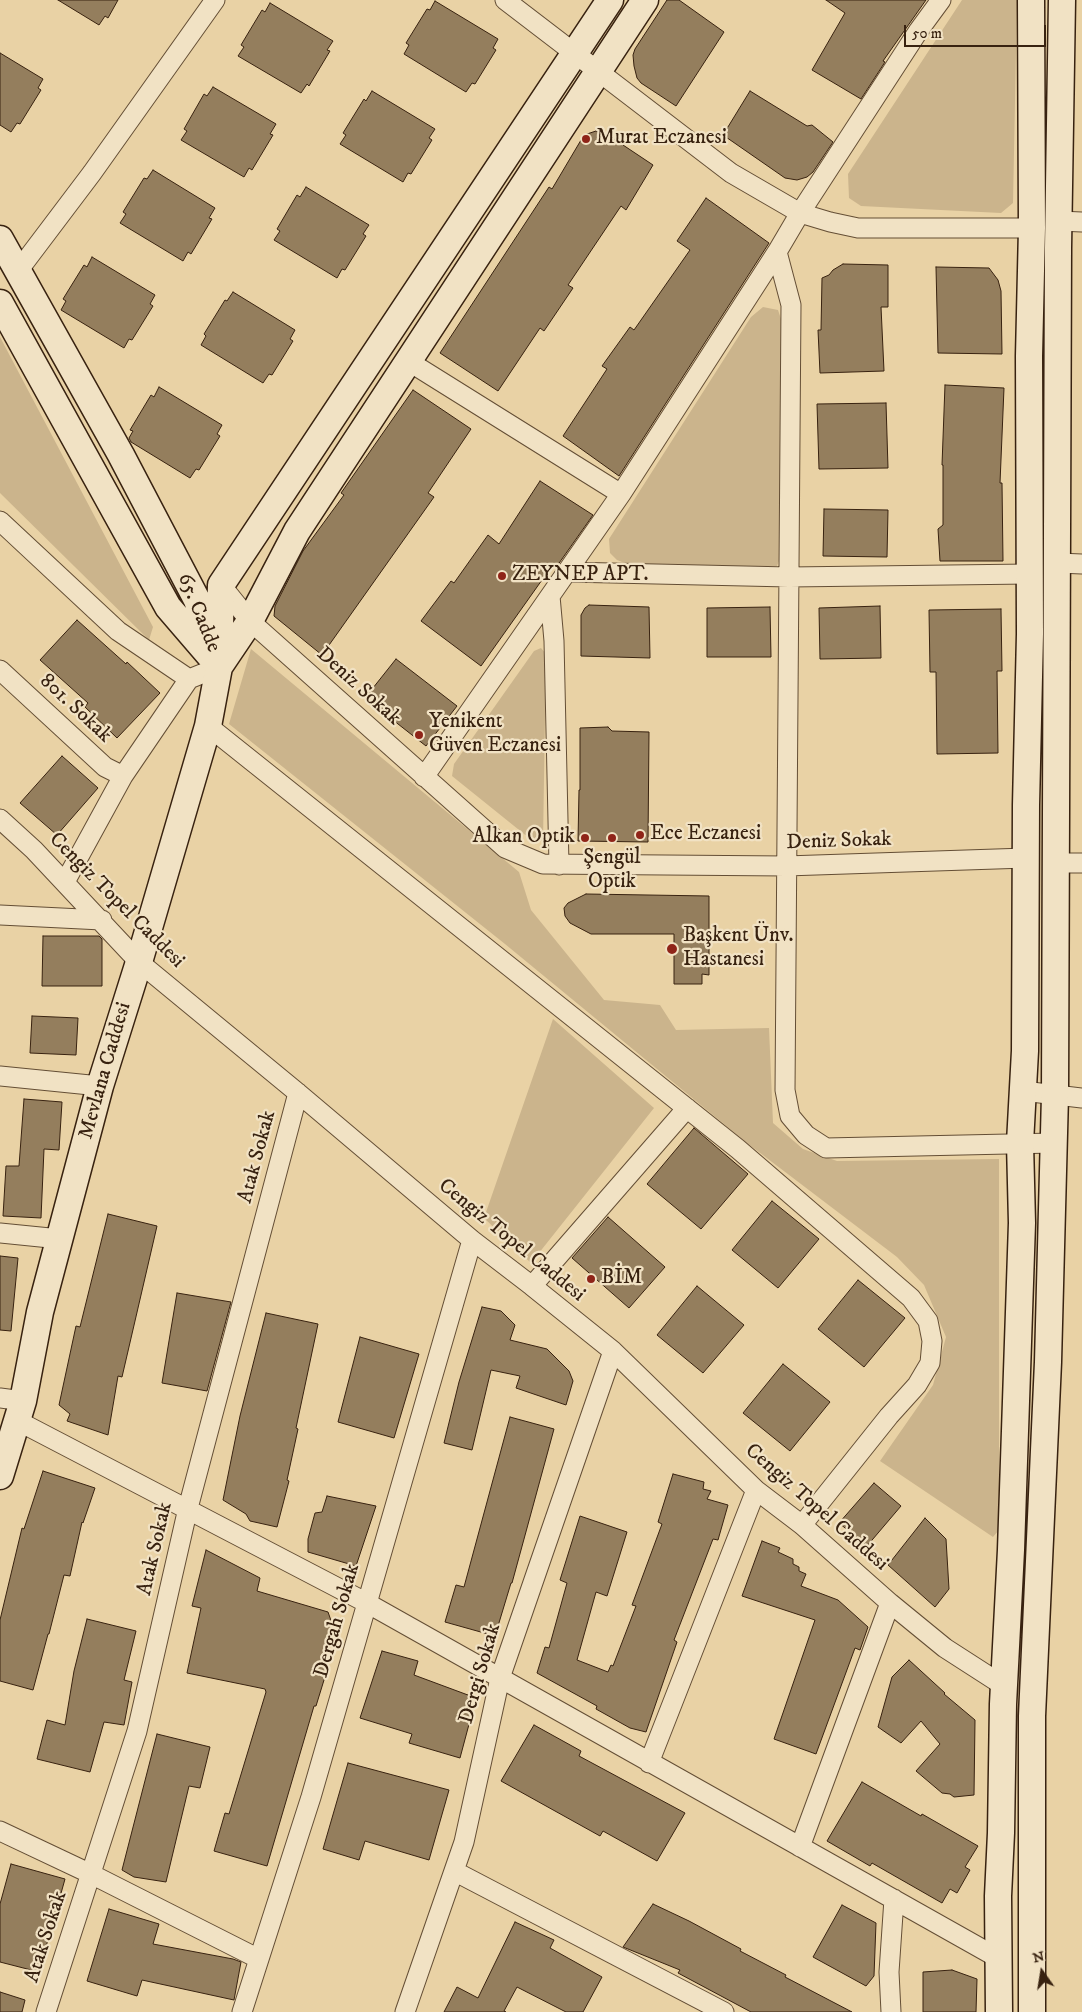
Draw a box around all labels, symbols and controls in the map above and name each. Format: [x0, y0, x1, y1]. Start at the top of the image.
scale bar [907, 15, 1050, 47]
text: 50 m [912, 24, 942, 43]
place label: Murat Eczanesi [596, 126, 727, 152]
marker: Murat Eczanesi [580, 133, 592, 145]
place label: ZEYNEP APT. [512, 563, 649, 589]
street label: 65. Cadde [171, 570, 225, 656]
marker: ZEYNEP APT. [496, 570, 508, 582]
street label: Deniz Sokak [310, 642, 406, 732]
street label: 801. Sokak [34, 669, 116, 749]
place label: Yenikent Güven Eczanesi [429, 710, 561, 760]
marker: Yenikent Güven Eczanesi [413, 729, 425, 741]
place label: Ece Eczanesi [650, 822, 761, 848]
place label: Alkan Optik [473, 825, 575, 851]
street label: Cengiz Topel Caddesi [43, 828, 189, 974]
street label: Deniz Sokak [786, 828, 892, 856]
marker: Ece Eczanesi [634, 829, 646, 841]
marker: Alkan Optik [579, 832, 591, 844]
marker: Şengül Optik [606, 832, 618, 844]
place label: Şengül Optik [583, 846, 641, 896]
place label: Başkent Ünv. Hastanesi [683, 924, 794, 974]
marker: Başkent Ünv. Hastanesi [665, 942, 679, 956]
street label: Mevlana Caddesi [74, 1000, 138, 1142]
street label: Atak Sokak [234, 1108, 282, 1206]
street label: Cengiz Topel Caddesi [432, 1174, 590, 1308]
place label: BİM [601, 1266, 642, 1292]
marker: BİM [585, 1273, 597, 1285]
street label: Cengiz Topel Caddesi [739, 1439, 893, 1577]
street label: Atak Sokak [133, 1500, 179, 1598]
street label: Dergah Sokak [310, 1561, 366, 1681]
street label: Dergi Sokak [455, 1621, 507, 1727]
street label: Atak Sokak [20, 1888, 74, 1986]
north arrow [1017, 1947, 1067, 1997]
text: N [1031, 1947, 1046, 1967]

